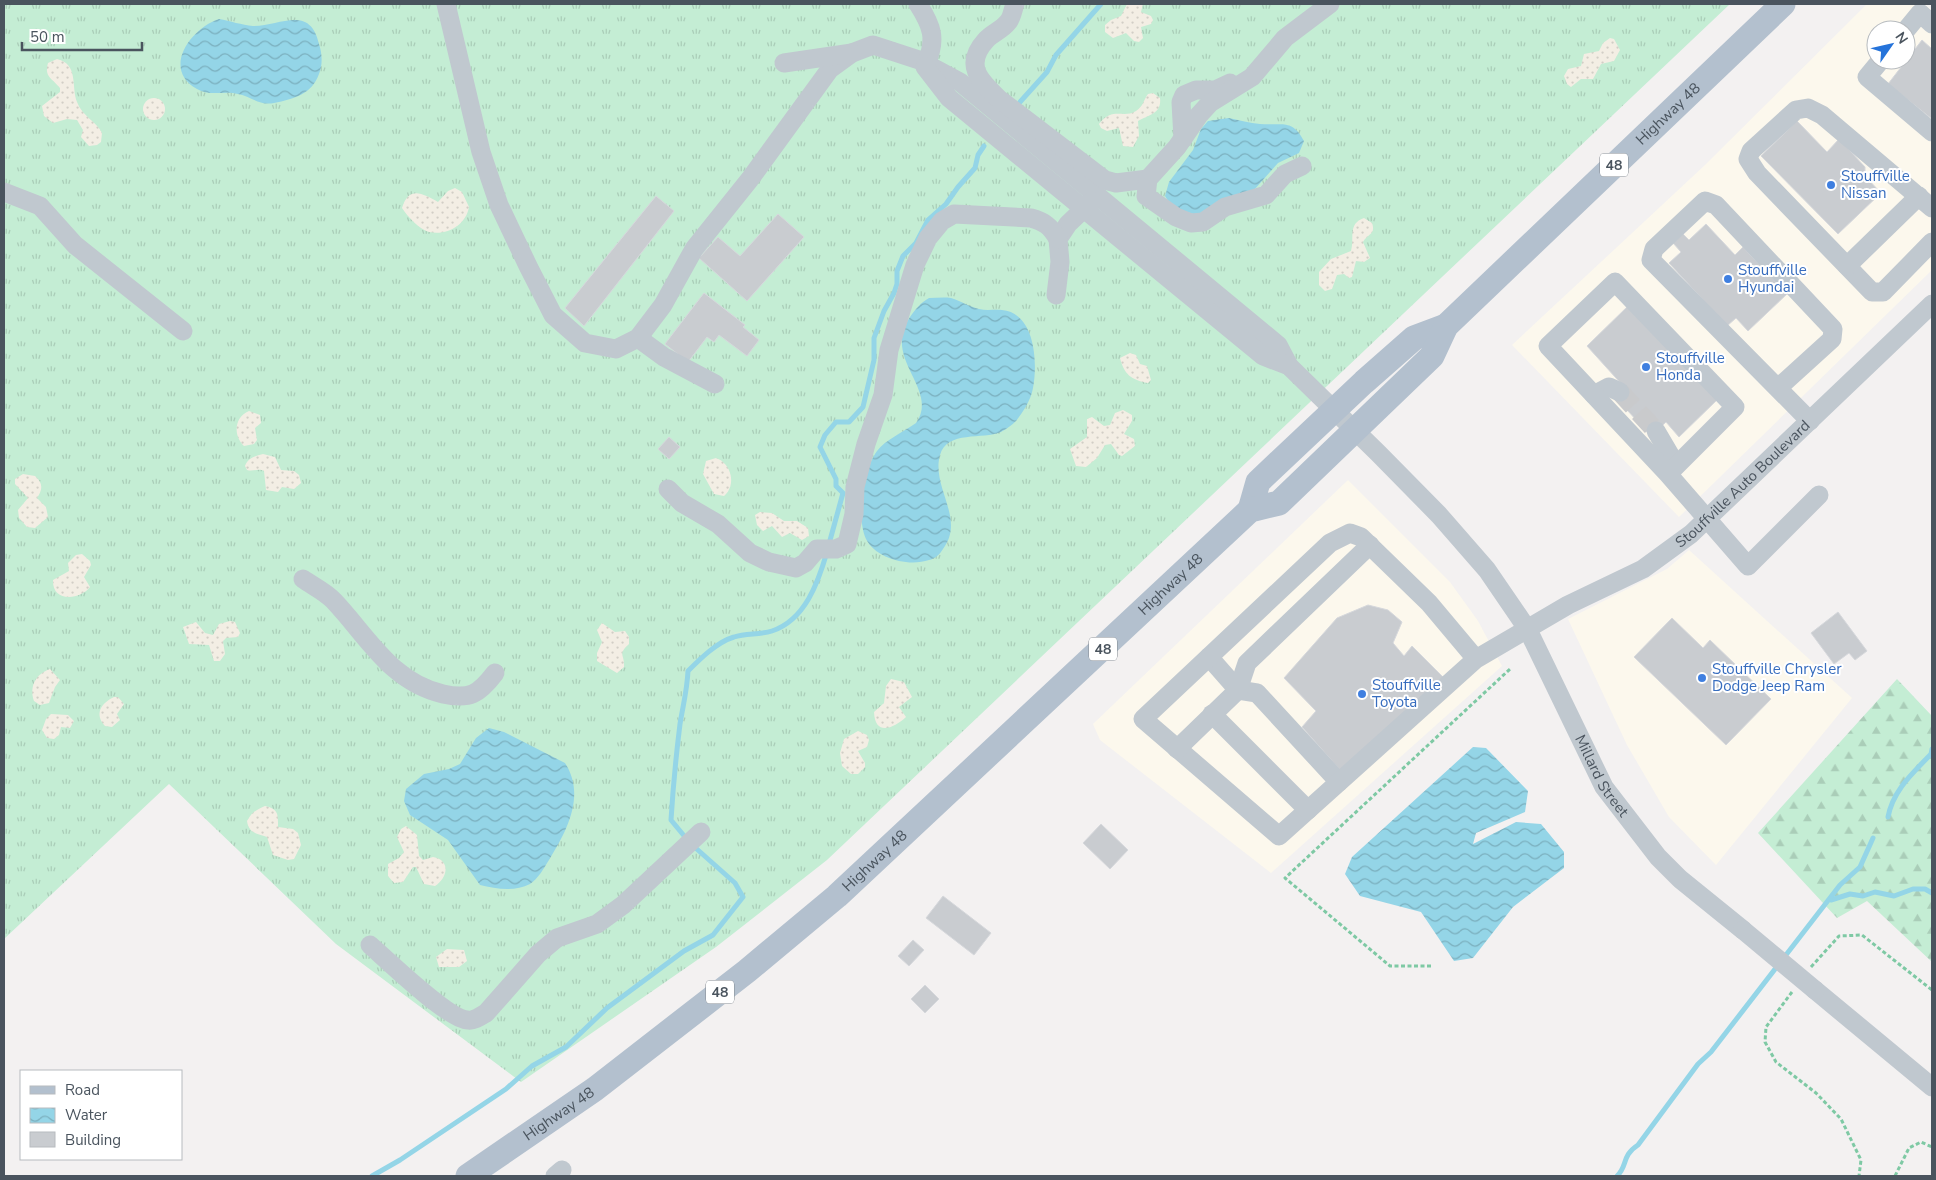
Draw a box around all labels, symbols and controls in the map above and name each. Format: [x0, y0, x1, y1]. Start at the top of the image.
scale bar [22, 20, 142, 52]
north arrow [1866, 20, 1916, 70]
text: 50 m [30, 27, 65, 47]
text: N [1891, 28, 1912, 48]
street label: Highway 48 [1631, 78, 1705, 149]
road number: 48 [1600, 154, 1628, 176]
place label: Stouffville Nissan [1841, 166, 1910, 203]
marker: Stouffville Nissan [1825, 179, 1837, 191]
place label: Stouffville Hyundai [1738, 260, 1807, 297]
marker: Stouffville Hyundai [1722, 273, 1734, 285]
place label: Stouffville Honda [1656, 348, 1725, 385]
marker: Stouffville Honda [1640, 361, 1652, 373]
street label: Stouffville Auto Boulevard [1671, 416, 1814, 552]
street label: Highway 48 [1134, 549, 1207, 620]
road number: 48 [1089, 638, 1117, 661]
place label: Stouffville Chrysler Dodge Jeep Ram [1712, 659, 1842, 696]
marker: Stouffville Chrysler Dodge Jeep Ram [1696, 672, 1708, 684]
place label: Stouffville Toyota [1372, 675, 1441, 712]
marker: Stouffville Toyota [1356, 688, 1368, 700]
street label: Millard Street [1570, 731, 1634, 822]
street label: Highway 48 [838, 826, 911, 896]
road number: 48 [706, 980, 734, 1004]
legend [20, 1070, 182, 1160]
text: Road [65, 1080, 100, 1100]
street label: Highway 48 [519, 1082, 598, 1145]
text: Water [65, 1105, 108, 1125]
text: Building [65, 1130, 121, 1150]

